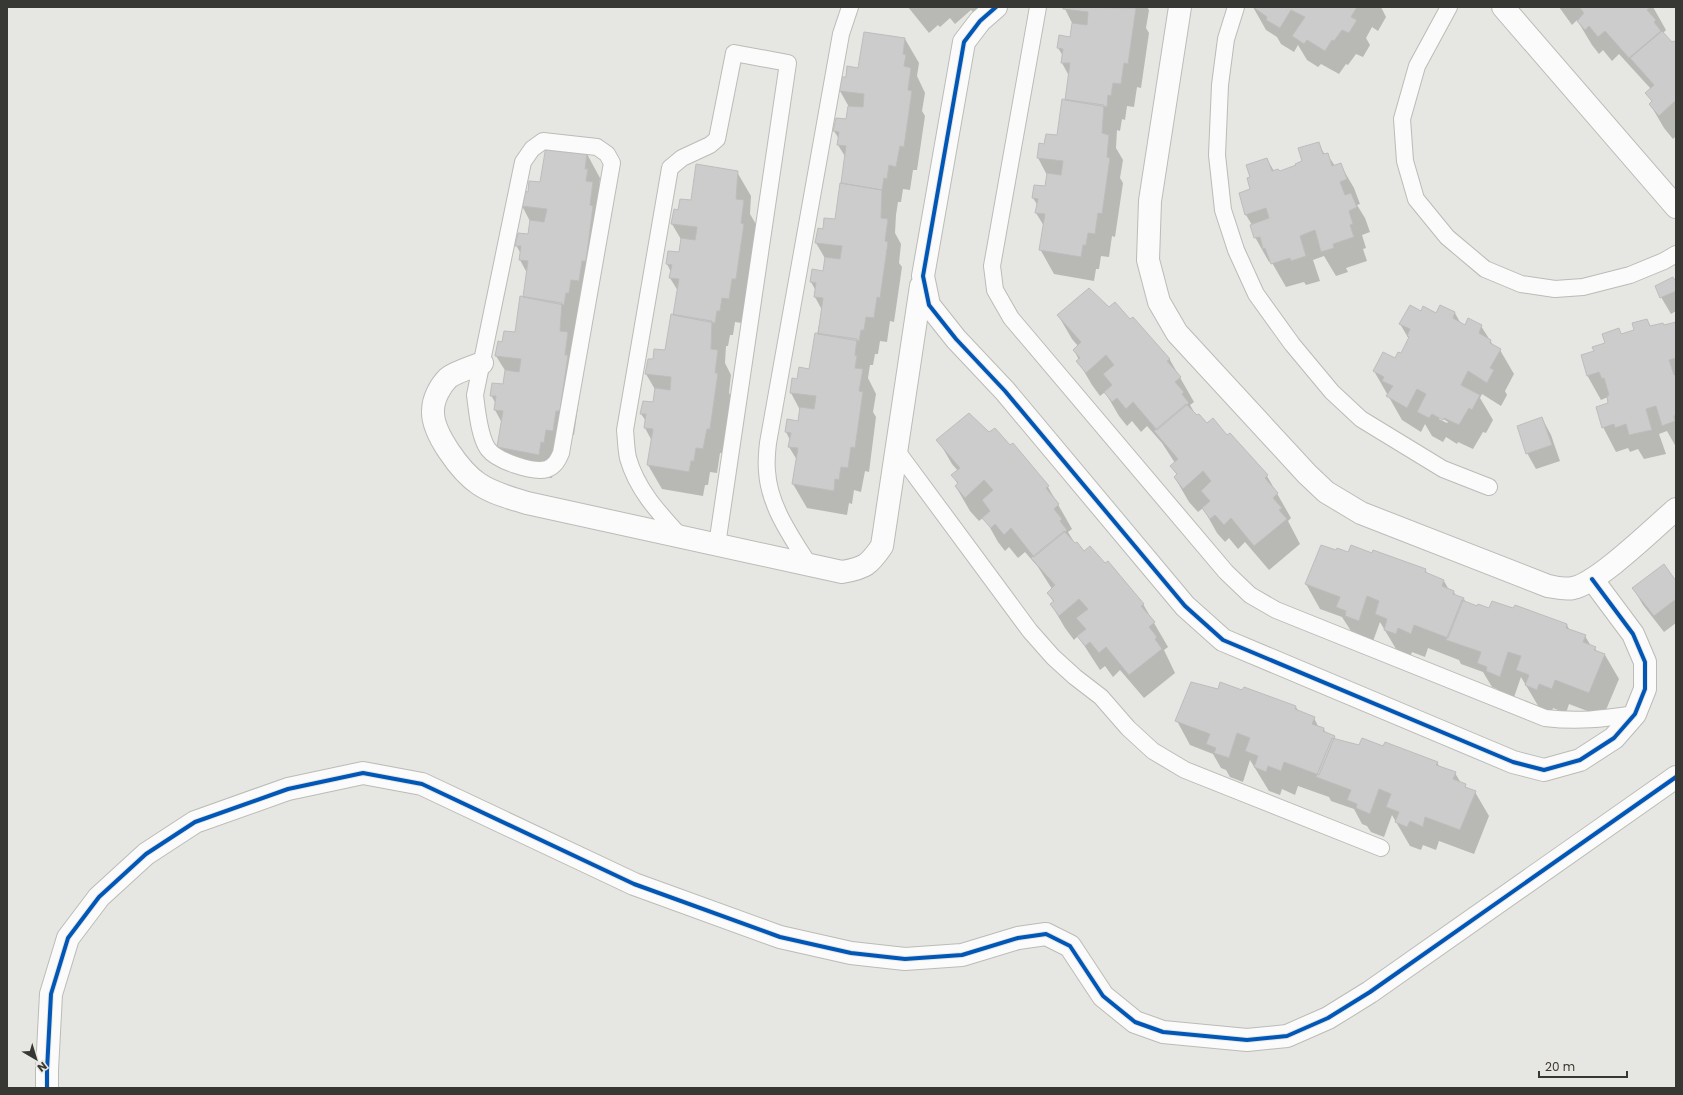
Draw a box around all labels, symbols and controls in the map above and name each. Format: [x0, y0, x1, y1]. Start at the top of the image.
north arrow [16, 1039, 56, 1079]
scale bar [1539, 1053, 1627, 1079]
text: N [34, 1058, 50, 1076]
text: 20 m [1545, 1058, 1575, 1075]

